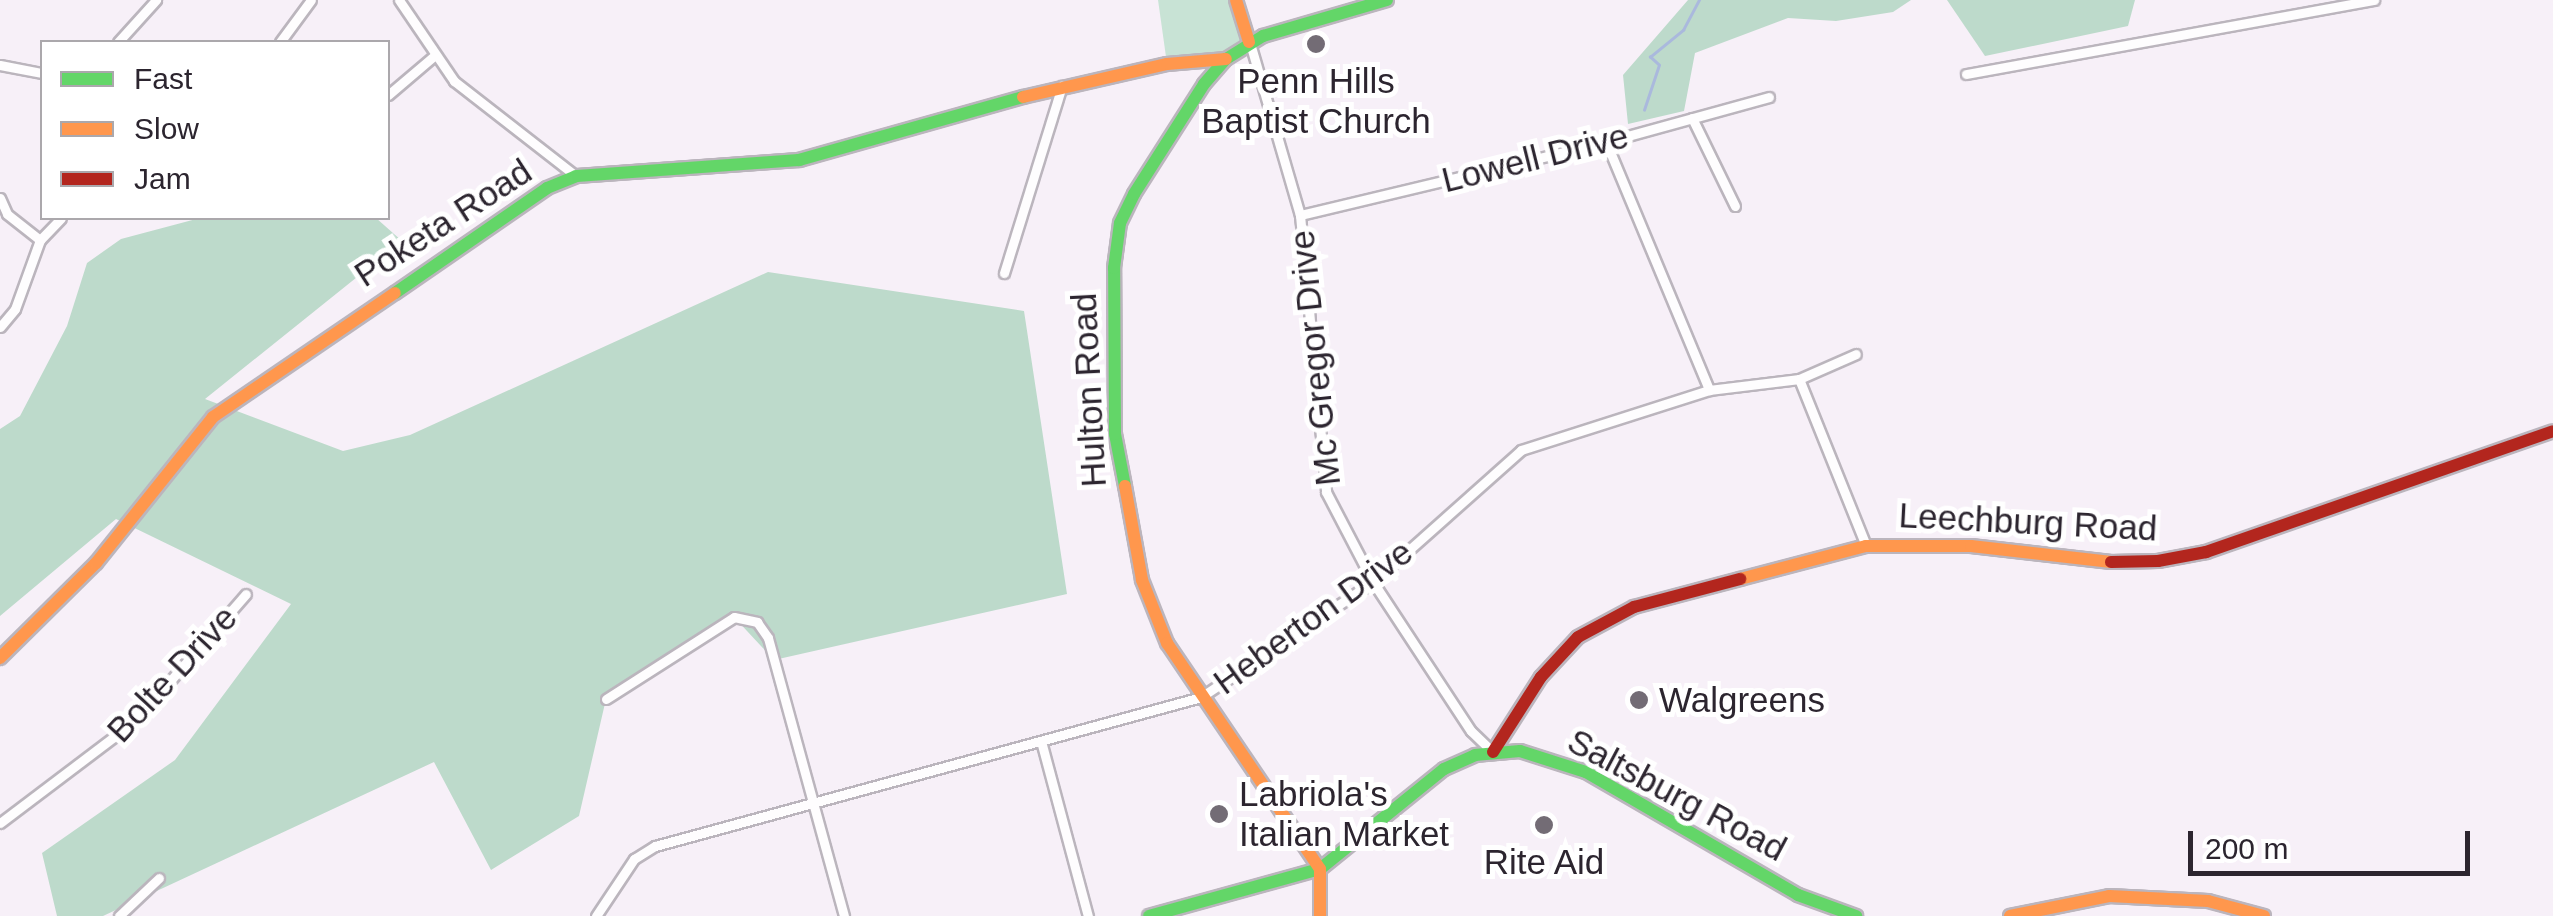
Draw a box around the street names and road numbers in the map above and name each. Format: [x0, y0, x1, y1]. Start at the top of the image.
street label: Lowell Drive [1437, 115, 1633, 201]
street label: Poketa Road [347, 150, 539, 296]
street label: Mc Gregor Drive [1281, 228, 1349, 488]
street label: Hulton Road [1063, 292, 1115, 488]
street label: Leechburg Road [1898, 494, 2158, 550]
street label: Heberton Drive [1205, 531, 1421, 703]
street label: Bolte Drive [98, 597, 246, 751]
street label: Saltsburg Road [1561, 720, 1793, 870]

